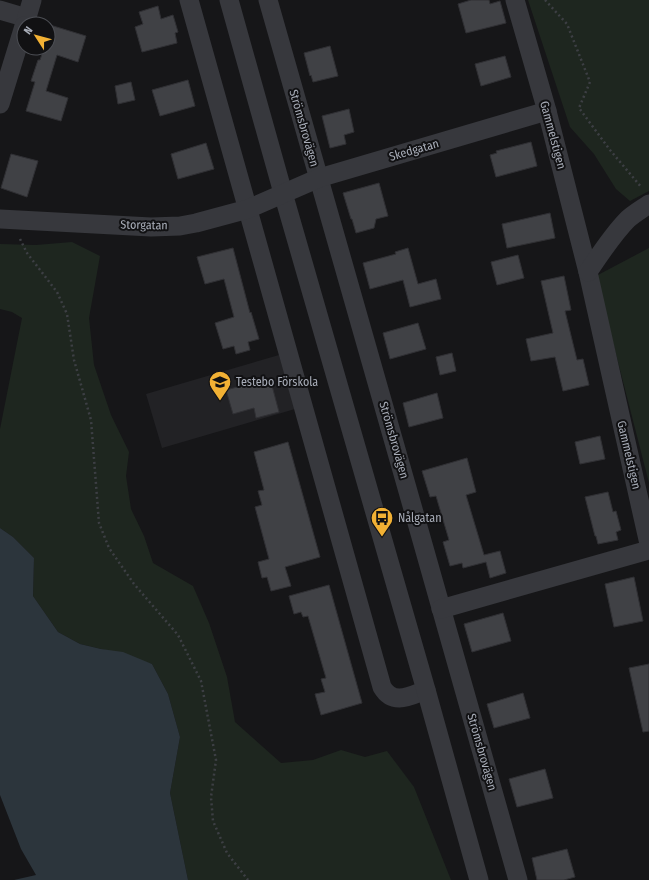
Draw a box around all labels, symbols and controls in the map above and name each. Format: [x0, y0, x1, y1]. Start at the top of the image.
north arrow [16, 16, 56, 56]
text: N [21, 24, 36, 37]
street label: Strömsbrovägen [286, 88, 322, 168]
street label: Gammelstigen [537, 99, 569, 171]
street label: Skedgatan [387, 136, 441, 164]
street label: Storgatan [120, 218, 168, 232]
school or university icon: Testebo Förskola [207, 369, 233, 402]
place label: Testebo Förskola [236, 375, 318, 389]
street label: Strömsbrovägen [376, 400, 412, 480]
street label: Gammelstigen [614, 419, 644, 491]
bus stop icon: Nålgatan [369, 505, 395, 538]
place label: Nålgatan [398, 511, 442, 525]
street label: Strömsbrovägen [464, 712, 500, 792]

